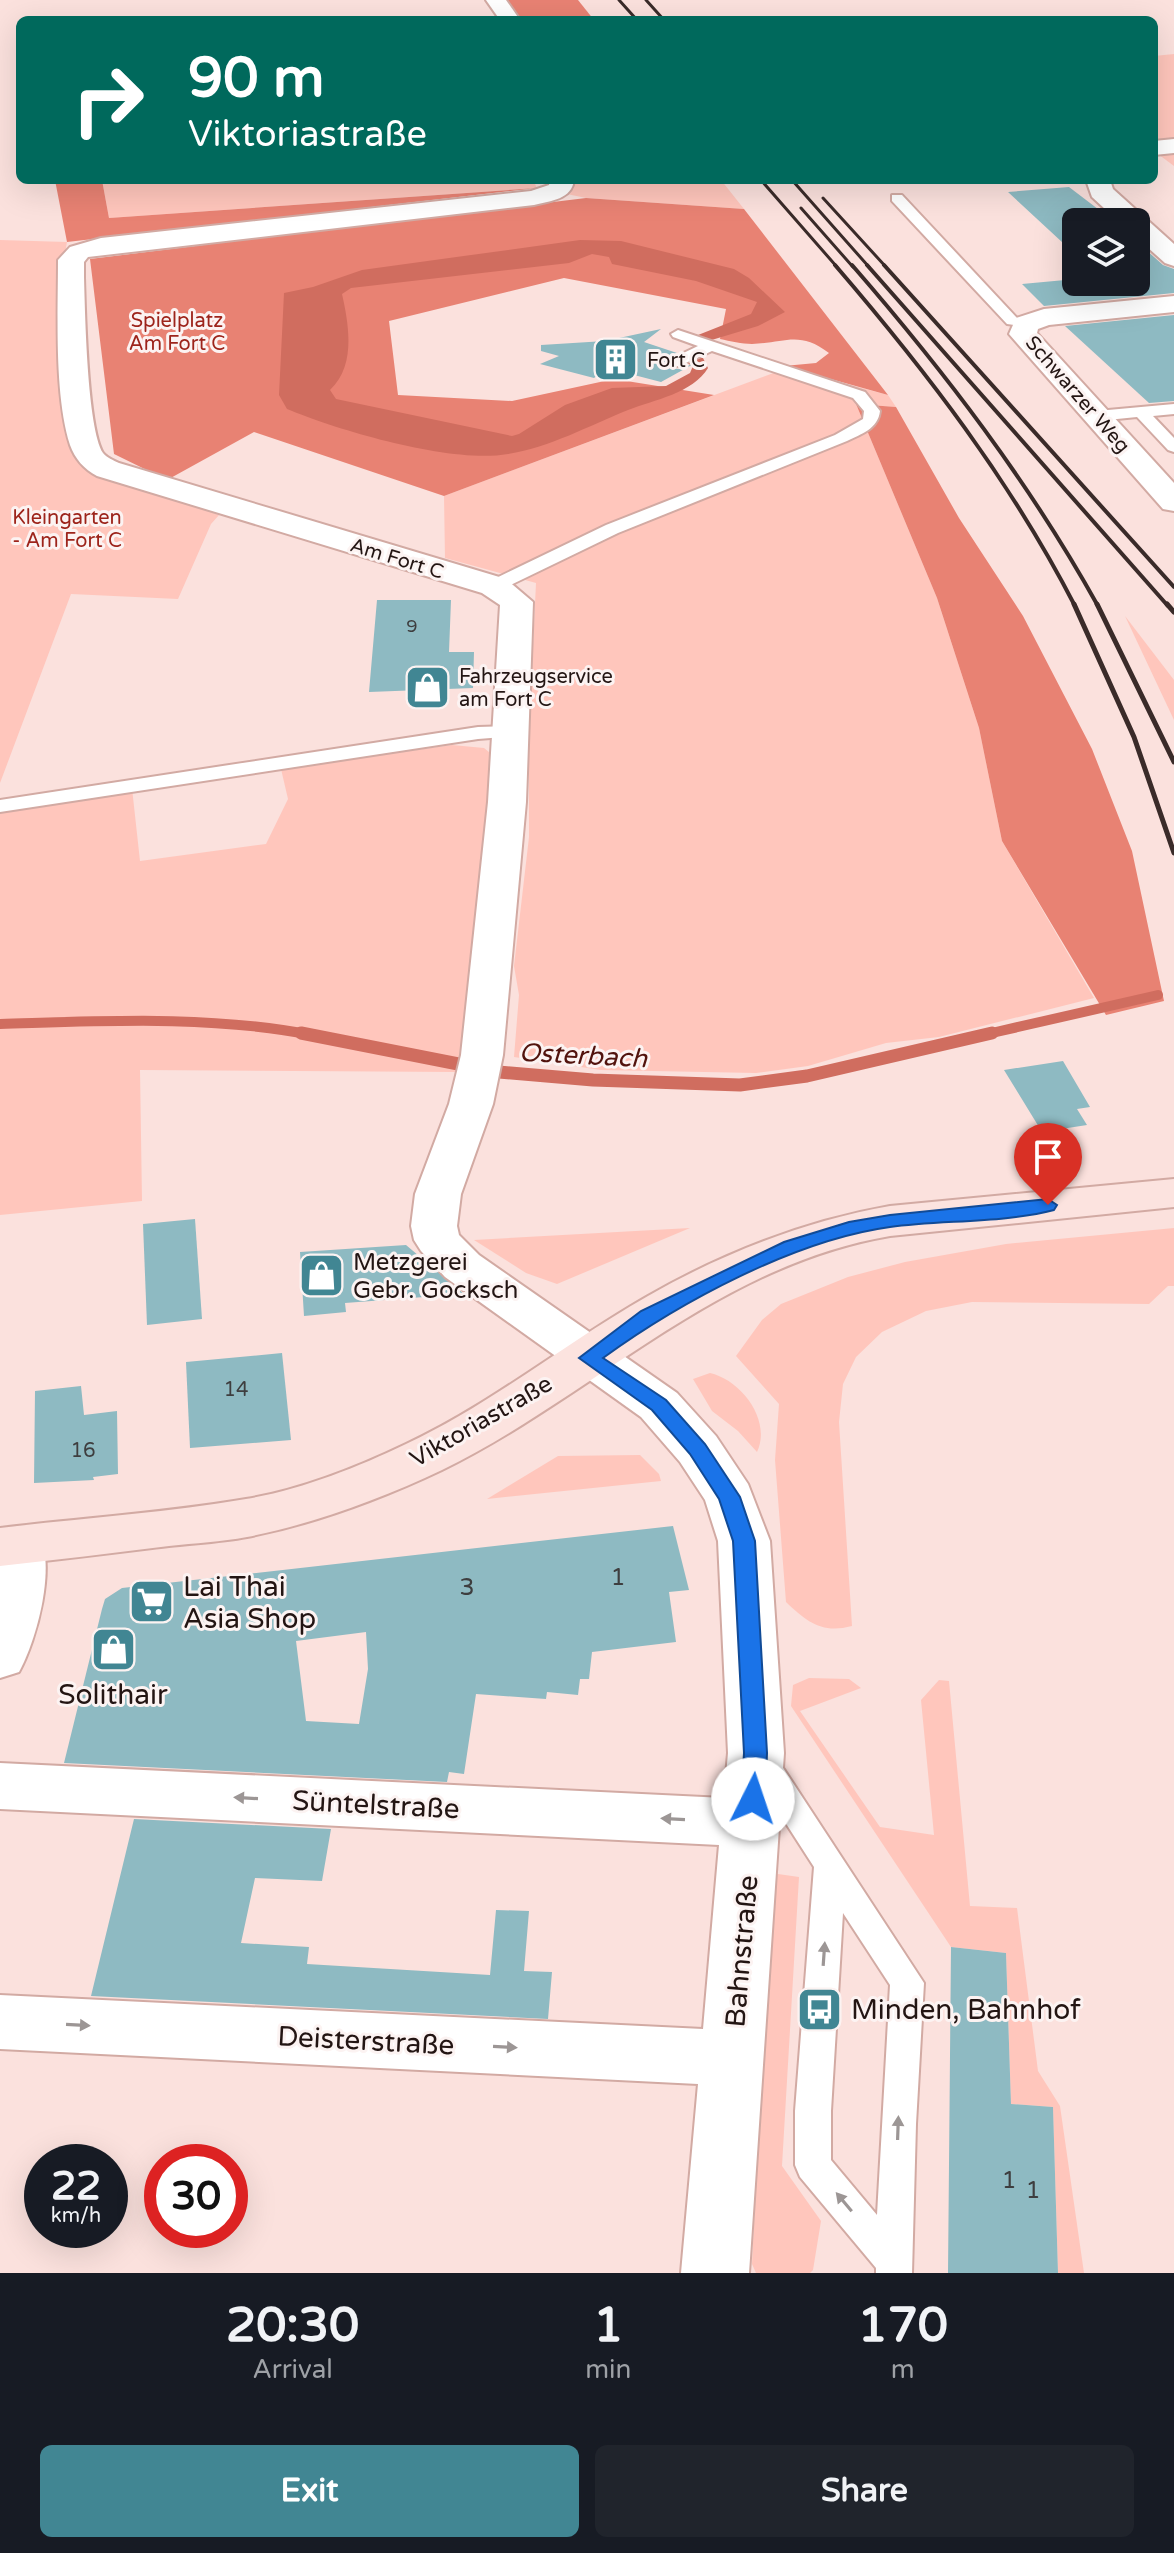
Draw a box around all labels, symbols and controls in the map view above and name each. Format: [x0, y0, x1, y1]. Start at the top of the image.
text: 90 m [188, 45, 324, 112]
icon: right [56, 48, 160, 152]
text: Viktoriastraße [188, 113, 427, 156]
map controls [1062, 208, 1150, 296]
button: layers [1062, 208, 1150, 296]
park label: Spielplatz Am Fort C [129, 309, 225, 356]
street label: Schwarzer Weg [1020, 331, 1135, 458]
building icon: Fort C [592, 336, 640, 384]
place label: Fort C [647, 349, 705, 373]
park label: Kleingarten - Am Fort C [12, 506, 122, 553]
street label: Am Fort C [347, 533, 446, 585]
house number: 9 [406, 615, 418, 637]
shop icon: Fahrzeugservice am Fort C [404, 664, 452, 712]
place label: Fahrzeugservice am Fort C [459, 665, 613, 712]
water label: Osterbach [518, 1037, 649, 1074]
pin [1014, 1123, 1082, 1205]
icon: arrive [1026, 1135, 1070, 1179]
place label: Metzgerei Gebr. Gocksch [353, 1248, 518, 1305]
shop icon: Metzgerei Gebr. Gocksch [298, 1252, 346, 1300]
street label: Viktoriastraße [405, 1369, 557, 1474]
house number: 14 [223, 1378, 249, 1402]
house number: 16 [70, 1439, 96, 1463]
house number: 1 [610, 1563, 626, 1592]
place label: Lai Thai Asia Shop [183, 1570, 316, 1636]
house number: 3 [459, 1573, 475, 1602]
supermarket icon: Lai Thai Asia Shop [128, 1578, 176, 1626]
shop icon: Solithair [89, 1625, 137, 1673]
place label: Solithair [58, 1678, 168, 1712]
position arrow [711, 1757, 795, 1841]
street label: Süntelstraße [291, 1784, 460, 1826]
one-way arrow [233, 1791, 258, 1804]
one-way arrow [660, 1812, 685, 1825]
street label: Bahnstraße [718, 1874, 766, 2029]
one-way arrow [818, 1941, 831, 1966]
bus stop icon: Minden, Bahnhof [796, 1985, 844, 2033]
place label: Minden, Bahnhof [851, 1993, 1081, 2027]
one-way arrow [66, 2019, 91, 2032]
street label: Deisterstraße [277, 2019, 455, 2063]
one-way arrow [493, 2041, 518, 2054]
one-way arrow [891, 2115, 904, 2140]
speed limit sign: 30 [144, 2144, 248, 2248]
text: 22 [51, 2162, 101, 2210]
house number: 1 [1001, 2166, 1017, 2195]
house number: 1 [1025, 2176, 1041, 2205]
one-way arrow [836, 2192, 853, 2212]
text: km/h [51, 2204, 101, 2228]
text: 20:30 [226, 2297, 359, 2355]
text: 1 [593, 2297, 623, 2355]
text: 170 [857, 2297, 948, 2355]
text: Arrival [252, 2354, 333, 2385]
text: min [585, 2354, 631, 2385]
text: m [891, 2354, 915, 2385]
button: Exit [40, 2445, 579, 2537]
button: Share [595, 2445, 1134, 2537]

